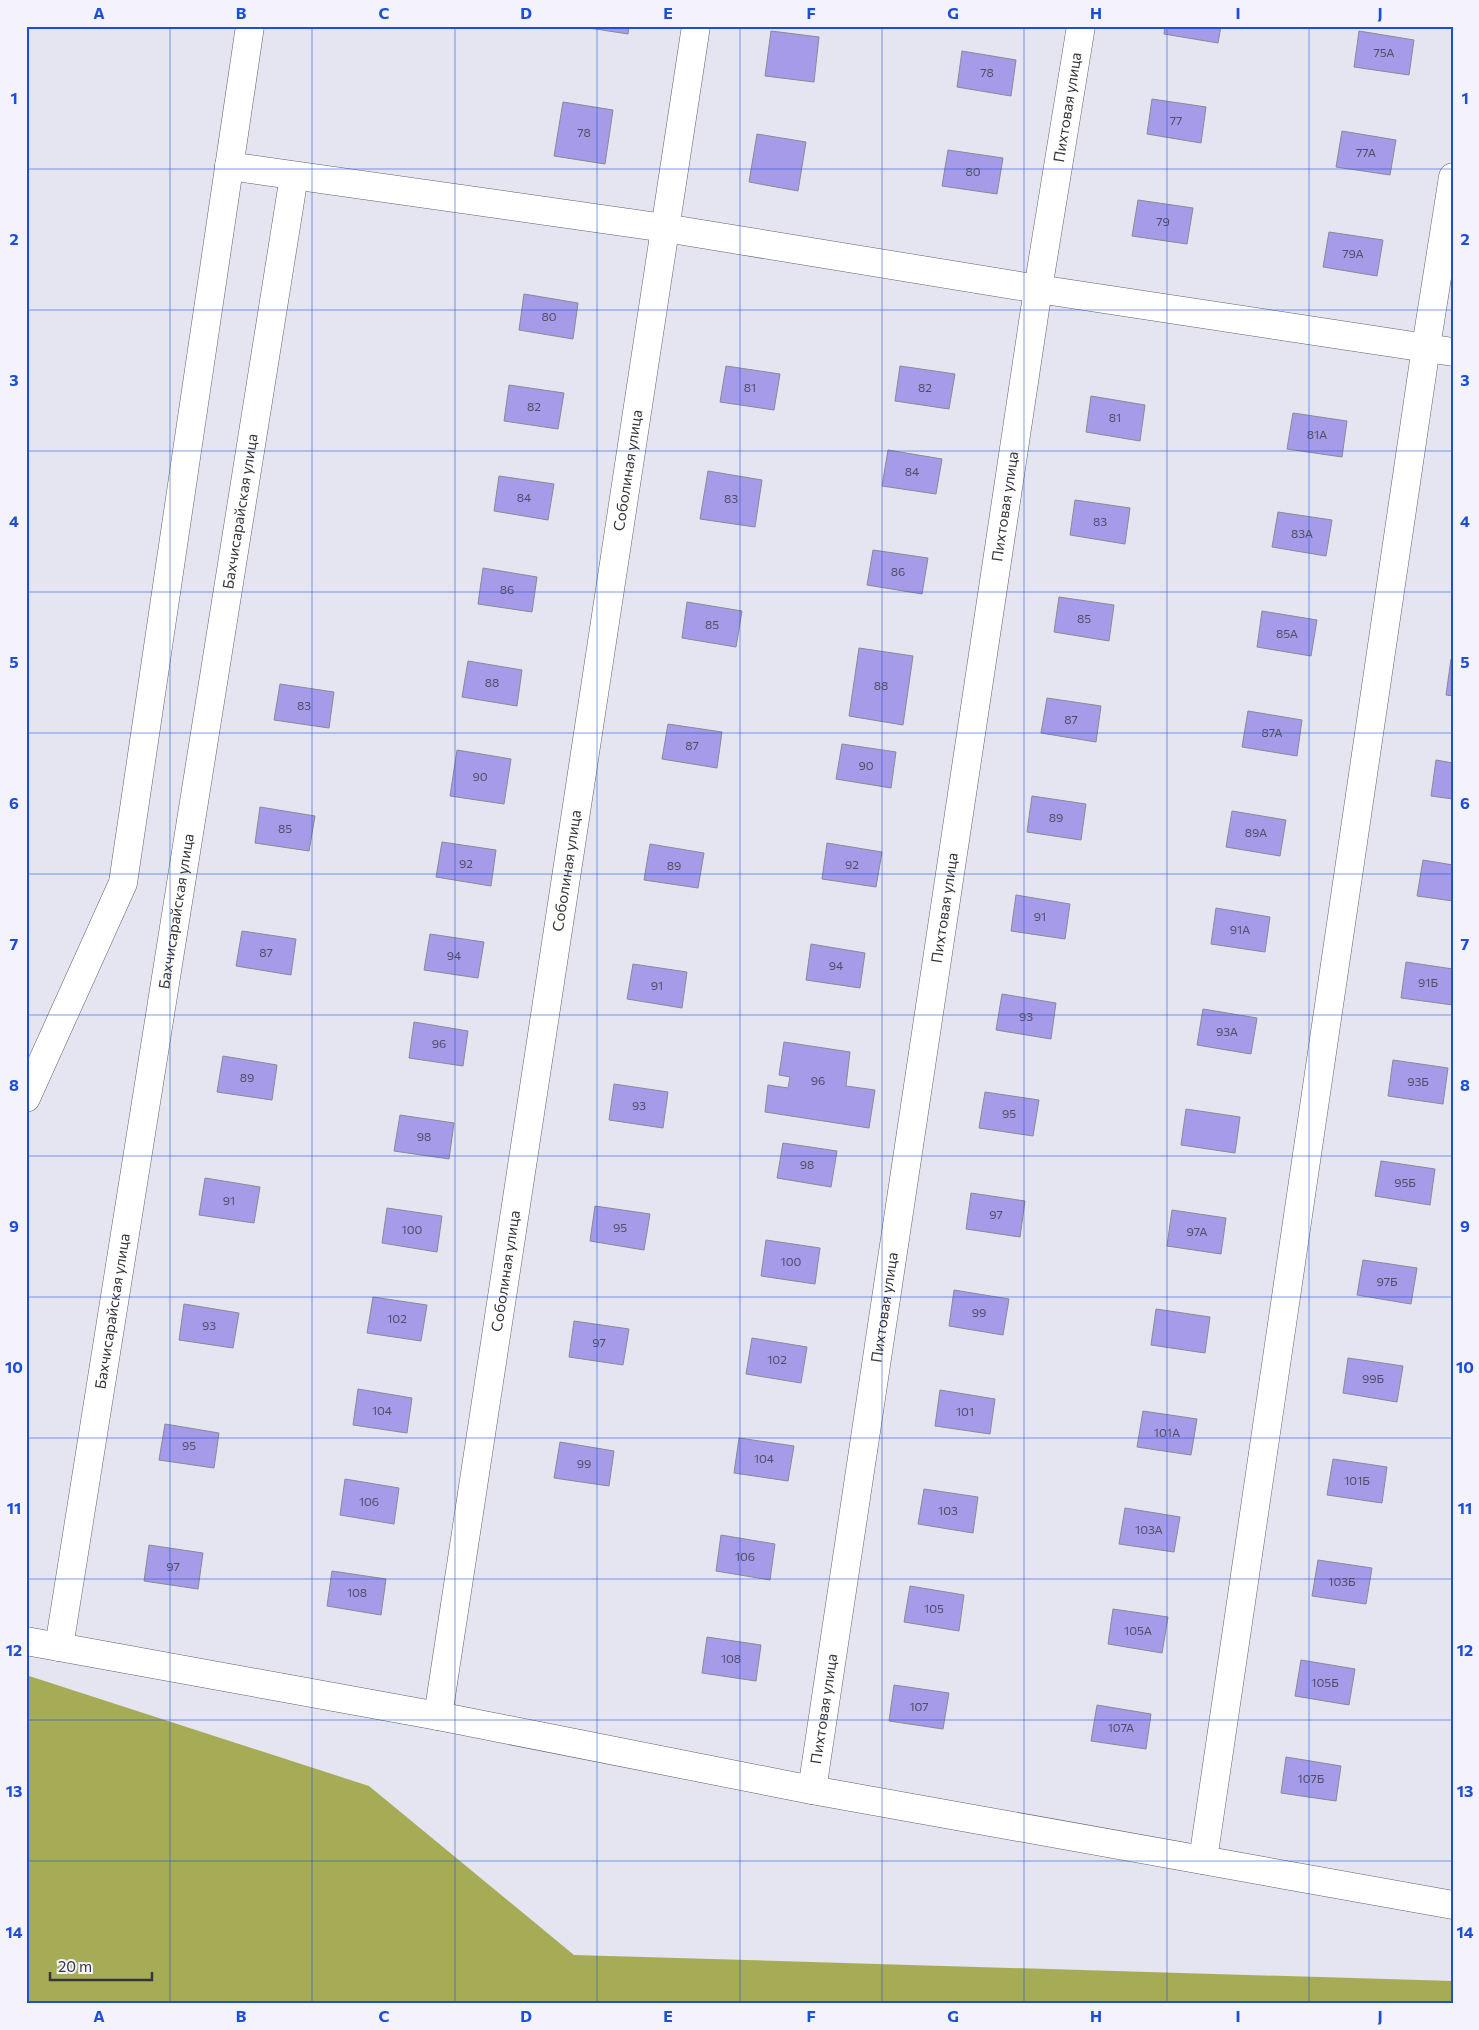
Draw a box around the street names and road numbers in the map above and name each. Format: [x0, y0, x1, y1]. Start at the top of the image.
street label: Пихтовая улица [1049, 51, 1085, 164]
street label: Соболиная улица [609, 408, 645, 532]
street label: Бахчисарайская улица [218, 432, 261, 590]
street label: Пихтовая улица [987, 450, 1021, 563]
street label: Соболиная улица [548, 809, 584, 933]
street label: Бахчисарайская улица [154, 832, 197, 990]
street label: Пихтовая улица [927, 851, 961, 964]
street label: Соболиная улица [487, 1209, 523, 1333]
street label: Бахчисарайская улица [90, 1232, 133, 1390]
street label: Пихтовая улица [866, 1251, 901, 1364]
street label: Пихтовая улица [806, 1652, 840, 1765]

